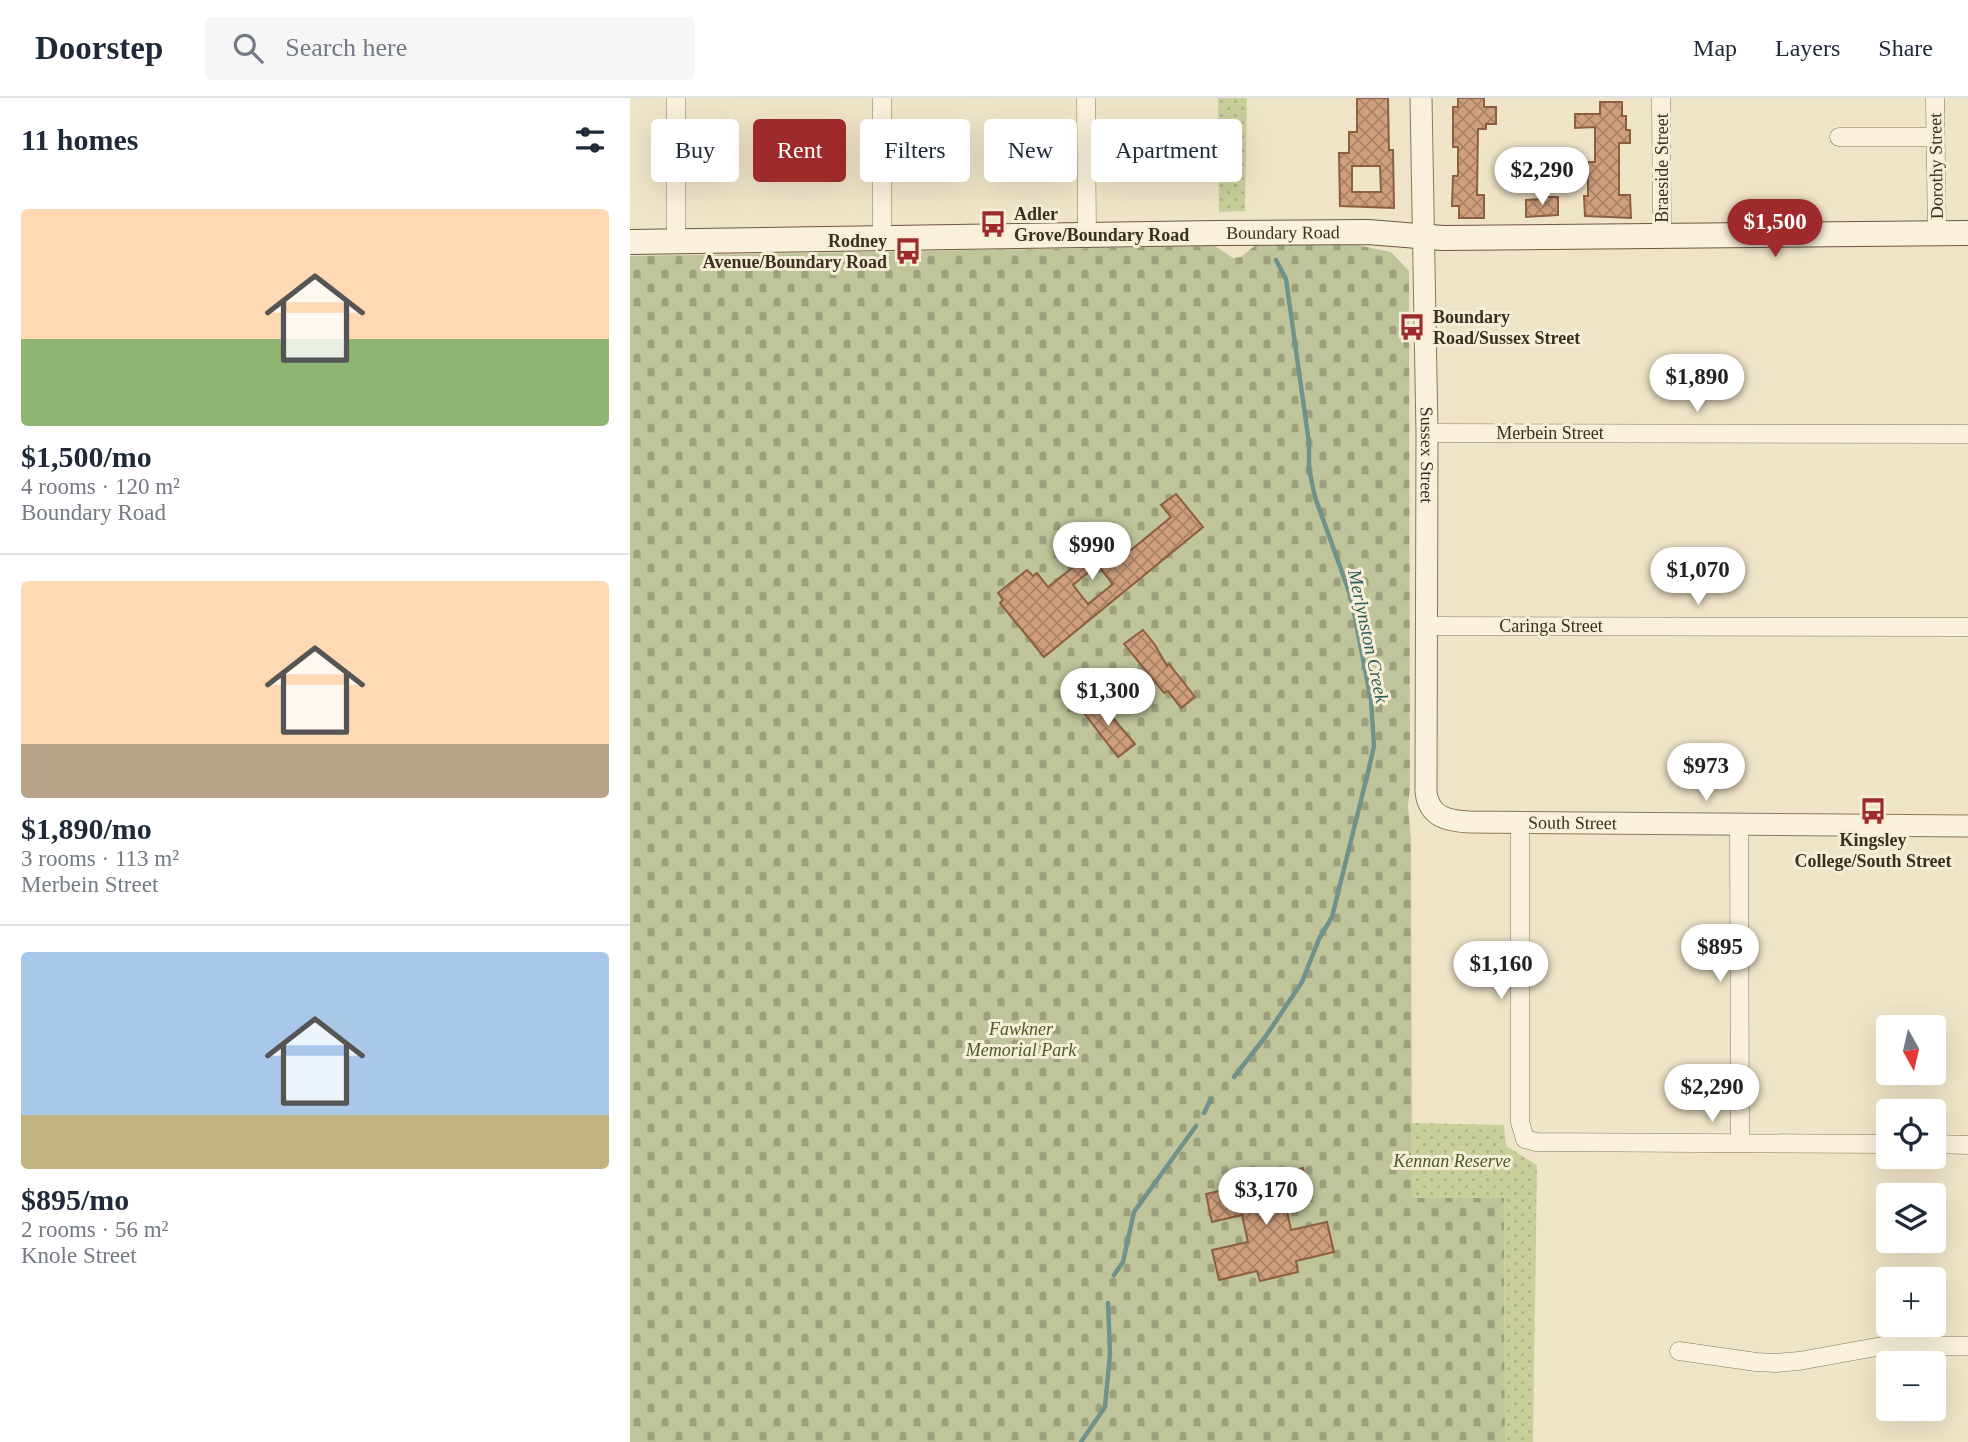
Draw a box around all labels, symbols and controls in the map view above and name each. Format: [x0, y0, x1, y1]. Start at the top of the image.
search box [205, 17, 695, 80]
icon: search [229, 29, 267, 67]
text: Doorstep [35, 30, 163, 66]
text: Search here [285, 33, 407, 62]
text: Map [1693, 35, 1737, 61]
text: Layers [1775, 35, 1840, 61]
text: Share [1878, 35, 1933, 61]
street label: Braeside Street [1652, 113, 1672, 223]
street label: Dorothy Street [1925, 113, 1947, 219]
chip: Buy [651, 119, 739, 182]
chip: Rent [753, 119, 846, 182]
chip: Filters [860, 119, 970, 182]
chip: New [984, 119, 1077, 182]
chip: Apartment [1091, 119, 1242, 182]
icon: filters [571, 121, 609, 159]
text: 11 homes [21, 123, 139, 156]
pin: $2,290 [1485, 148, 1599, 207]
text: $2,290 [1510, 157, 1574, 182]
pin: $1,500 [1718, 200, 1832, 259]
place label: Adler Grove/Boundary Road [1014, 204, 1189, 245]
bus stop icon: Adler Grove/Boundary Road [978, 209, 1008, 239]
text: $1,500 [1743, 209, 1807, 234]
street label: Boundary Road [1226, 222, 1340, 243]
place label: Rodney Avenue/Boundary Road [703, 231, 887, 272]
bus stop icon: Rodney Avenue/Boundary Road [893, 236, 923, 266]
icon: home [252, 255, 378, 381]
place label: Boundary Road/Sussex Street [1433, 307, 1580, 348]
bus stop icon: Boundary Road/Sussex Street [1397, 312, 1427, 342]
pin: $1,890 [1640, 354, 1754, 414]
text: $1,890 [1665, 364, 1729, 389]
street label: Sussex Street [1417, 406, 1437, 503]
street label: Merbein Street [1496, 423, 1604, 443]
text: $1,500/mo [21, 440, 152, 473]
text: 4 rooms · 120 m² [21, 474, 180, 499]
text: Boundary Road [21, 500, 166, 525]
pin: $990 [1051, 522, 1133, 582]
text: $990 [1069, 532, 1115, 557]
pin: $1,070 [1641, 547, 1755, 607]
text: $1,070 [1666, 557, 1730, 582]
water label: Merlynston Creek [1344, 566, 1393, 705]
street label: Caringa Street [1499, 616, 1603, 636]
icon: home [252, 627, 378, 753]
pin: $1,300 [1051, 668, 1165, 728]
text: $1,300 [1076, 678, 1140, 703]
pin: $973 [1665, 744, 1747, 803]
text: $973 [1683, 753, 1729, 778]
bus stop icon: Kingsley College/South Street [1858, 796, 1888, 826]
text: $1,890/mo [21, 812, 152, 845]
street label: South Street [1528, 812, 1617, 833]
place label: Kingsley College/South Street [1794, 830, 1952, 871]
text: 3 rooms · 113 m² [21, 846, 179, 871]
text: Merbein Street [21, 872, 158, 897]
pin: $895 [1679, 924, 1761, 984]
text: $895 [1697, 934, 1743, 959]
pin: $1,160 [1444, 942, 1558, 1001]
text: $1,160 [1469, 951, 1533, 976]
icon: home [252, 998, 378, 1124]
north arrow [1876, 1015, 1946, 1085]
map controls [1876, 1015, 1946, 1421]
park label: Fawkner Memorial Park [965, 1019, 1077, 1060]
pin: $2,290 [1655, 1065, 1769, 1124]
text: $2,290 [1680, 1074, 1744, 1099]
button: locate [1876, 1099, 1946, 1169]
park label: Kennan Reserve [1392, 1151, 1511, 1171]
pin: $3,170 [1209, 1168, 1323, 1227]
text: $3,170 [1234, 1177, 1298, 1202]
text: $895/mo [21, 1183, 129, 1216]
button: layers [1876, 1183, 1946, 1253]
text: 2 rooms · 56 m² [21, 1217, 168, 1242]
text: Knole Street [21, 1243, 137, 1268]
button: + [1876, 1267, 1946, 1337]
button: − [1876, 1351, 1946, 1421]

